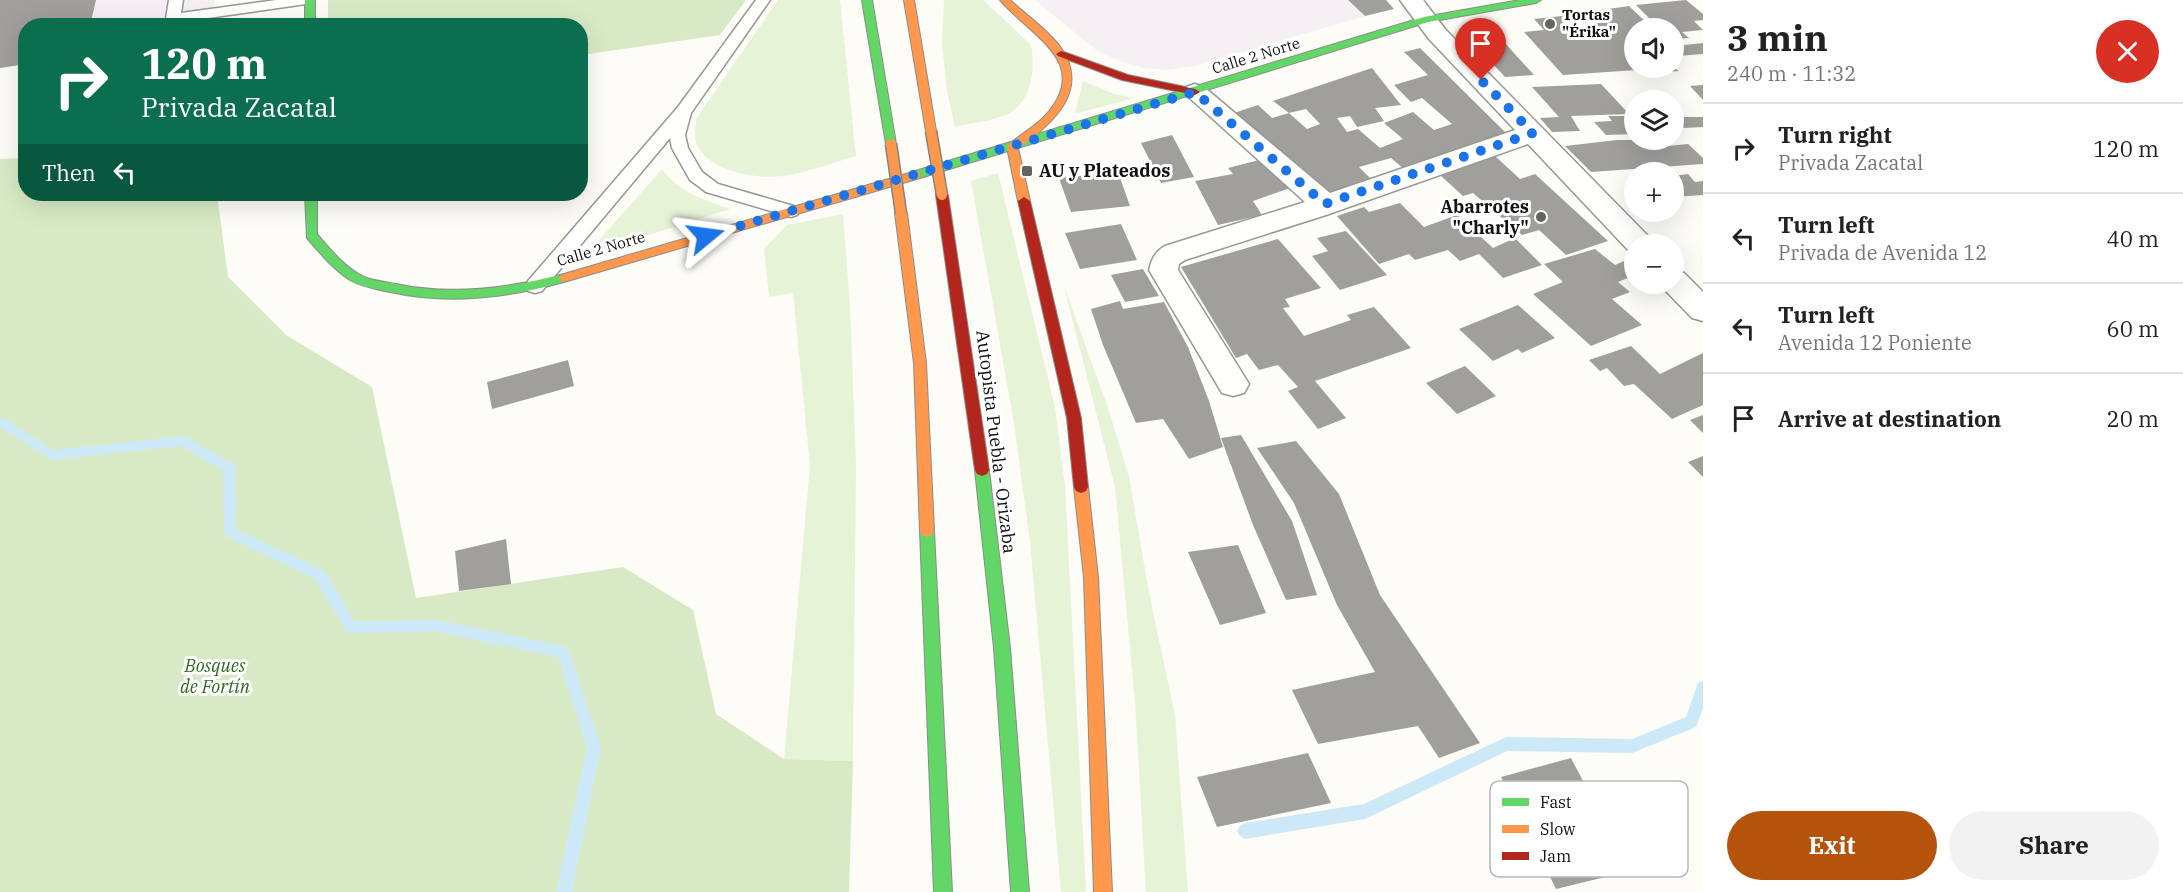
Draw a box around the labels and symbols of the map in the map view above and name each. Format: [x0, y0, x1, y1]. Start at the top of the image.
place label: Tortas "Érika" [1562, 5, 1616, 41]
marker: Tortas "Érika" [1543, 17, 1557, 31]
pin [1455, 18, 1506, 80]
street label: Calle 2 Norte [1210, 33, 1302, 78]
place label: AU y Plateados [1039, 159, 1170, 182]
marker: AU y Plateados [1020, 164, 1034, 178]
place label: Abarrotes "Charly" [1441, 195, 1529, 239]
position arrow [674, 204, 738, 268]
marker: Abarrotes "Charly" [1534, 210, 1548, 224]
street label: Calle 2 Norte [555, 227, 647, 270]
street label: Autopista Puebla - Orizaba [971, 329, 1022, 555]
park label: Bosques de Fortín [180, 654, 251, 698]
legend [1490, 781, 1688, 877]
text: Fast [1540, 792, 1572, 812]
text: Slow [1540, 819, 1576, 839]
text: Jam [1540, 846, 1571, 866]

